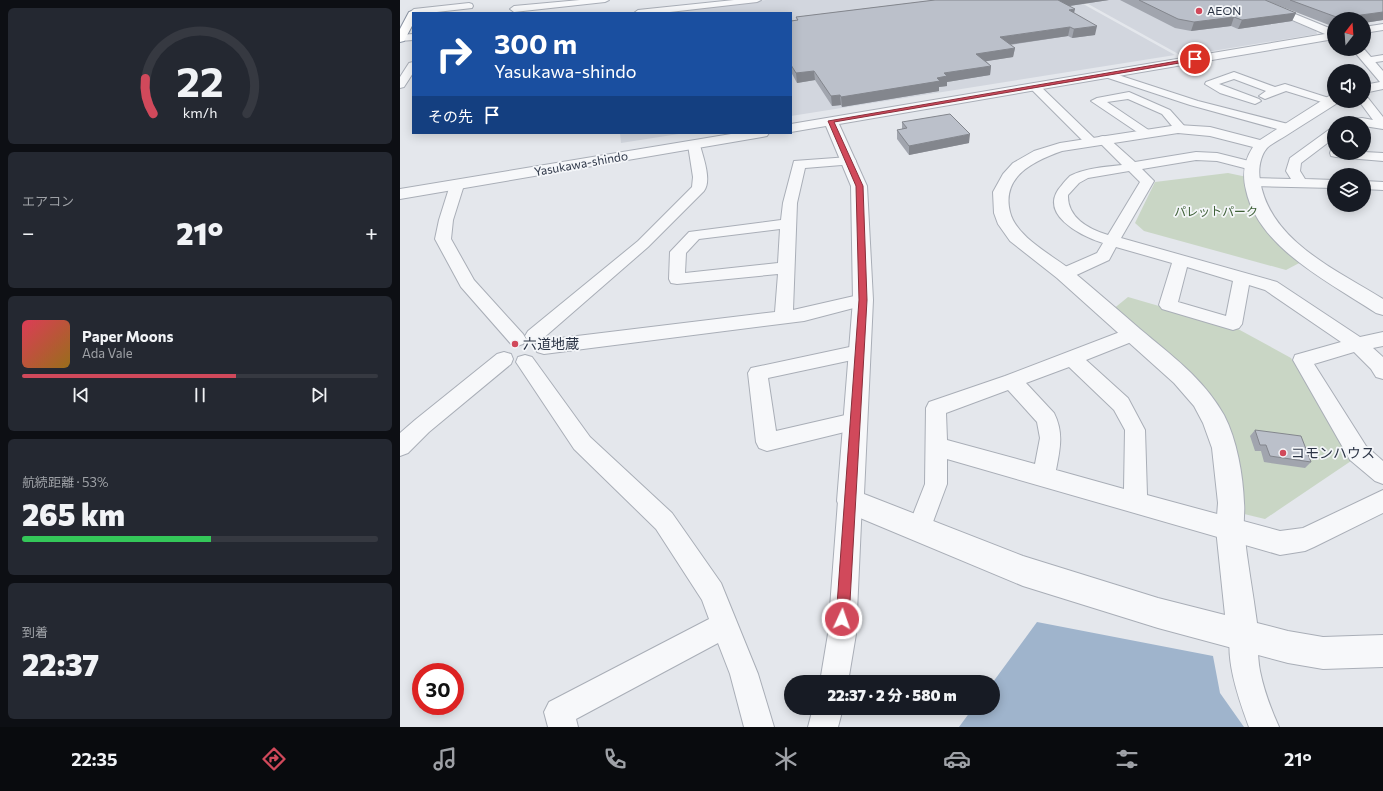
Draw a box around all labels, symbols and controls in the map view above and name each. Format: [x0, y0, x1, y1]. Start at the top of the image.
place label: AEON [1207, 3, 1241, 17]
marker: AEON [1194, 6, 1204, 16]
north arrow [1327, 12, 1371, 56]
map controls [1327, 12, 1371, 212]
text: 300 m [494, 26, 577, 60]
icon: right [428, 28, 480, 80]
pin [1178, 42, 1212, 76]
icon: arrive [1184, 48, 1206, 70]
text: 22 [176, 55, 224, 106]
text: Yasukawa-shindo [494, 60, 636, 82]
button: sound [1327, 64, 1371, 108]
text: km/h [183, 102, 217, 120]
icon: arrive [481, 104, 503, 126]
text: その先 [428, 107, 473, 125]
button: search [1327, 116, 1371, 160]
street label: Yasukawa-shindo [533, 148, 629, 178]
button: layers [1327, 168, 1371, 212]
text: エアコン [22, 193, 74, 209]
park label: パレットパーク [1174, 204, 1258, 218]
text: 21° [176, 214, 223, 251]
text: − [22, 219, 35, 246]
text: + [365, 219, 378, 246]
text: Paper Moons [82, 327, 173, 345]
place label: 六道地蔵 [523, 335, 579, 352]
marker: 六道地蔵 [510, 339, 520, 349]
text: Ada Vale [82, 345, 133, 361]
icon: previous [70, 384, 92, 406]
icon: pause [189, 384, 211, 406]
icon: next [308, 384, 330, 406]
place label: コモンハウス [1291, 444, 1375, 461]
marker: コモンハウス [1278, 448, 1288, 458]
text: 航続距離 · 53% [22, 474, 108, 490]
text: 265 km [22, 495, 125, 532]
position arrow [821, 598, 863, 640]
text: 到着 [22, 624, 48, 640]
text: 22:37 [22, 645, 99, 682]
speed limit sign: 30 [412, 663, 464, 715]
text: 22:37 · 2 分 · 580 m [827, 686, 957, 704]
icon: directions [260, 745, 288, 773]
icon: music [431, 745, 459, 773]
icon: phone [601, 745, 629, 773]
icon: climate [772, 745, 800, 773]
icon: car [943, 745, 971, 773]
icon: filters [1113, 745, 1141, 773]
text: 22:35 [71, 748, 118, 770]
text: 21° [1284, 748, 1312, 770]

